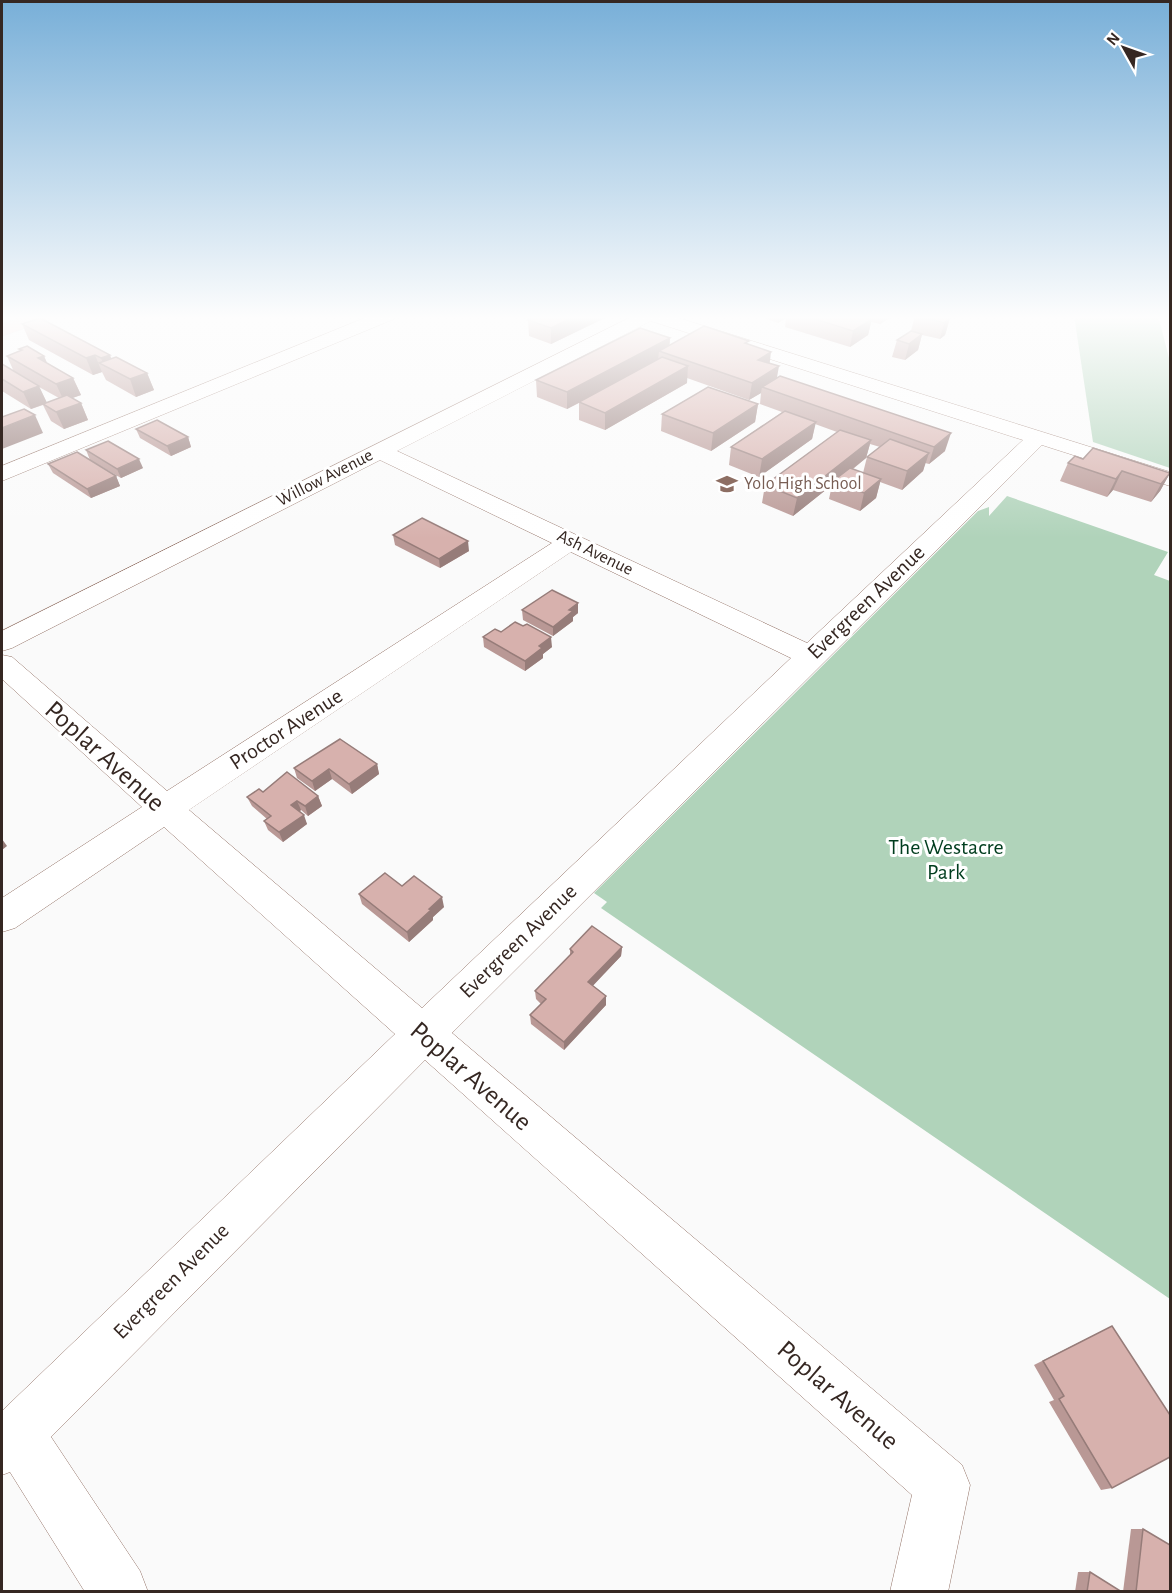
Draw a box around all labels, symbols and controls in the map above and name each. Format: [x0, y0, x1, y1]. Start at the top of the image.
north arrow [1094, 18, 1154, 78]
text: N [1104, 30, 1123, 48]
street label: Willow Avenue [274, 446, 376, 510]
school or university icon: Yolo High School [715, 472, 739, 496]
place label: Yolo High School [744, 475, 862, 493]
street label: Ash Avenue [554, 527, 636, 579]
street label: Evergreen Avenue [803, 541, 929, 663]
street label: Proctor Avenue [226, 684, 346, 774]
street label: Poplar Avenue [40, 696, 170, 816]
park label: The Westacre Park [888, 836, 1004, 883]
street label: Evergreen Avenue [455, 880, 581, 1002]
street label: Poplar Avenue [405, 1016, 537, 1136]
street label: Evergreen Avenue [109, 1219, 233, 1343]
street label: Poplar Avenue [772, 1335, 904, 1455]

